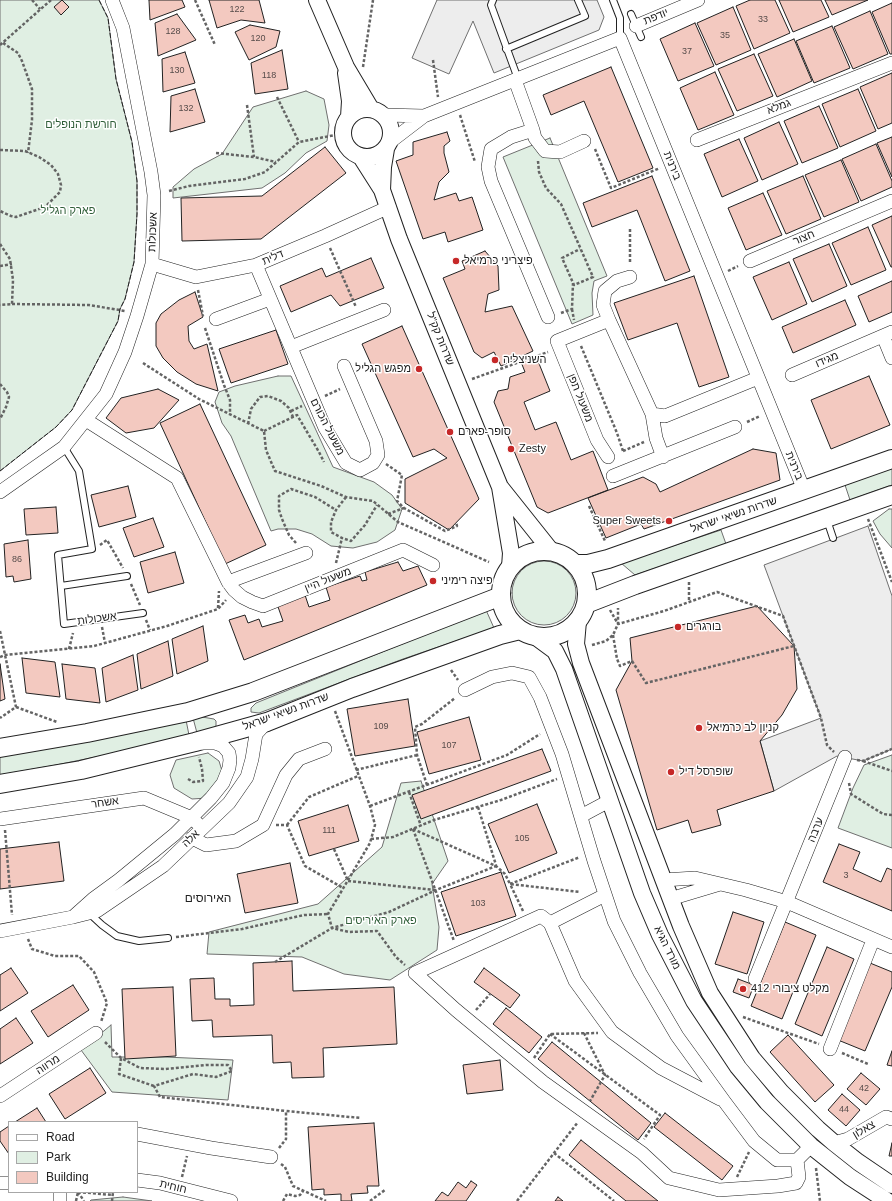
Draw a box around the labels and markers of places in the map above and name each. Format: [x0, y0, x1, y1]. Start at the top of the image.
place label: פיצריני כרמיאל [464, 254, 533, 268]
marker: פיצריני כרמיאל [451, 256, 461, 266]
place label: השניצליה [503, 353, 547, 367]
marker: השניצליה [490, 355, 500, 365]
place label: מפגש הגליל [355, 362, 411, 376]
marker: מפגש הגליל [414, 364, 424, 374]
place label: סופר-פארם [458, 425, 511, 439]
marker: סופר-פארם [445, 427, 455, 437]
place label: Zesty [519, 442, 546, 456]
marker: Zesty [506, 444, 516, 454]
place label: Super Sweets [593, 514, 661, 528]
marker: Super Sweets [664, 516, 674, 526]
place label: פיצה רימיני [441, 574, 493, 588]
marker: פיצה רימיני [428, 576, 438, 586]
place label: בורגרים [686, 620, 721, 634]
marker: בורגרים [673, 622, 683, 632]
place label: קניון לב כרמיאל [707, 721, 779, 735]
marker: קניון לב כרמיאל [694, 723, 704, 733]
place label: שופרסל דיל [679, 765, 733, 779]
marker: שופרסל דיל [666, 767, 676, 777]
place label: מקלט ציבורי 412 [751, 982, 829, 996]
marker: מקלט ציבורי 412 [738, 984, 748, 994]

